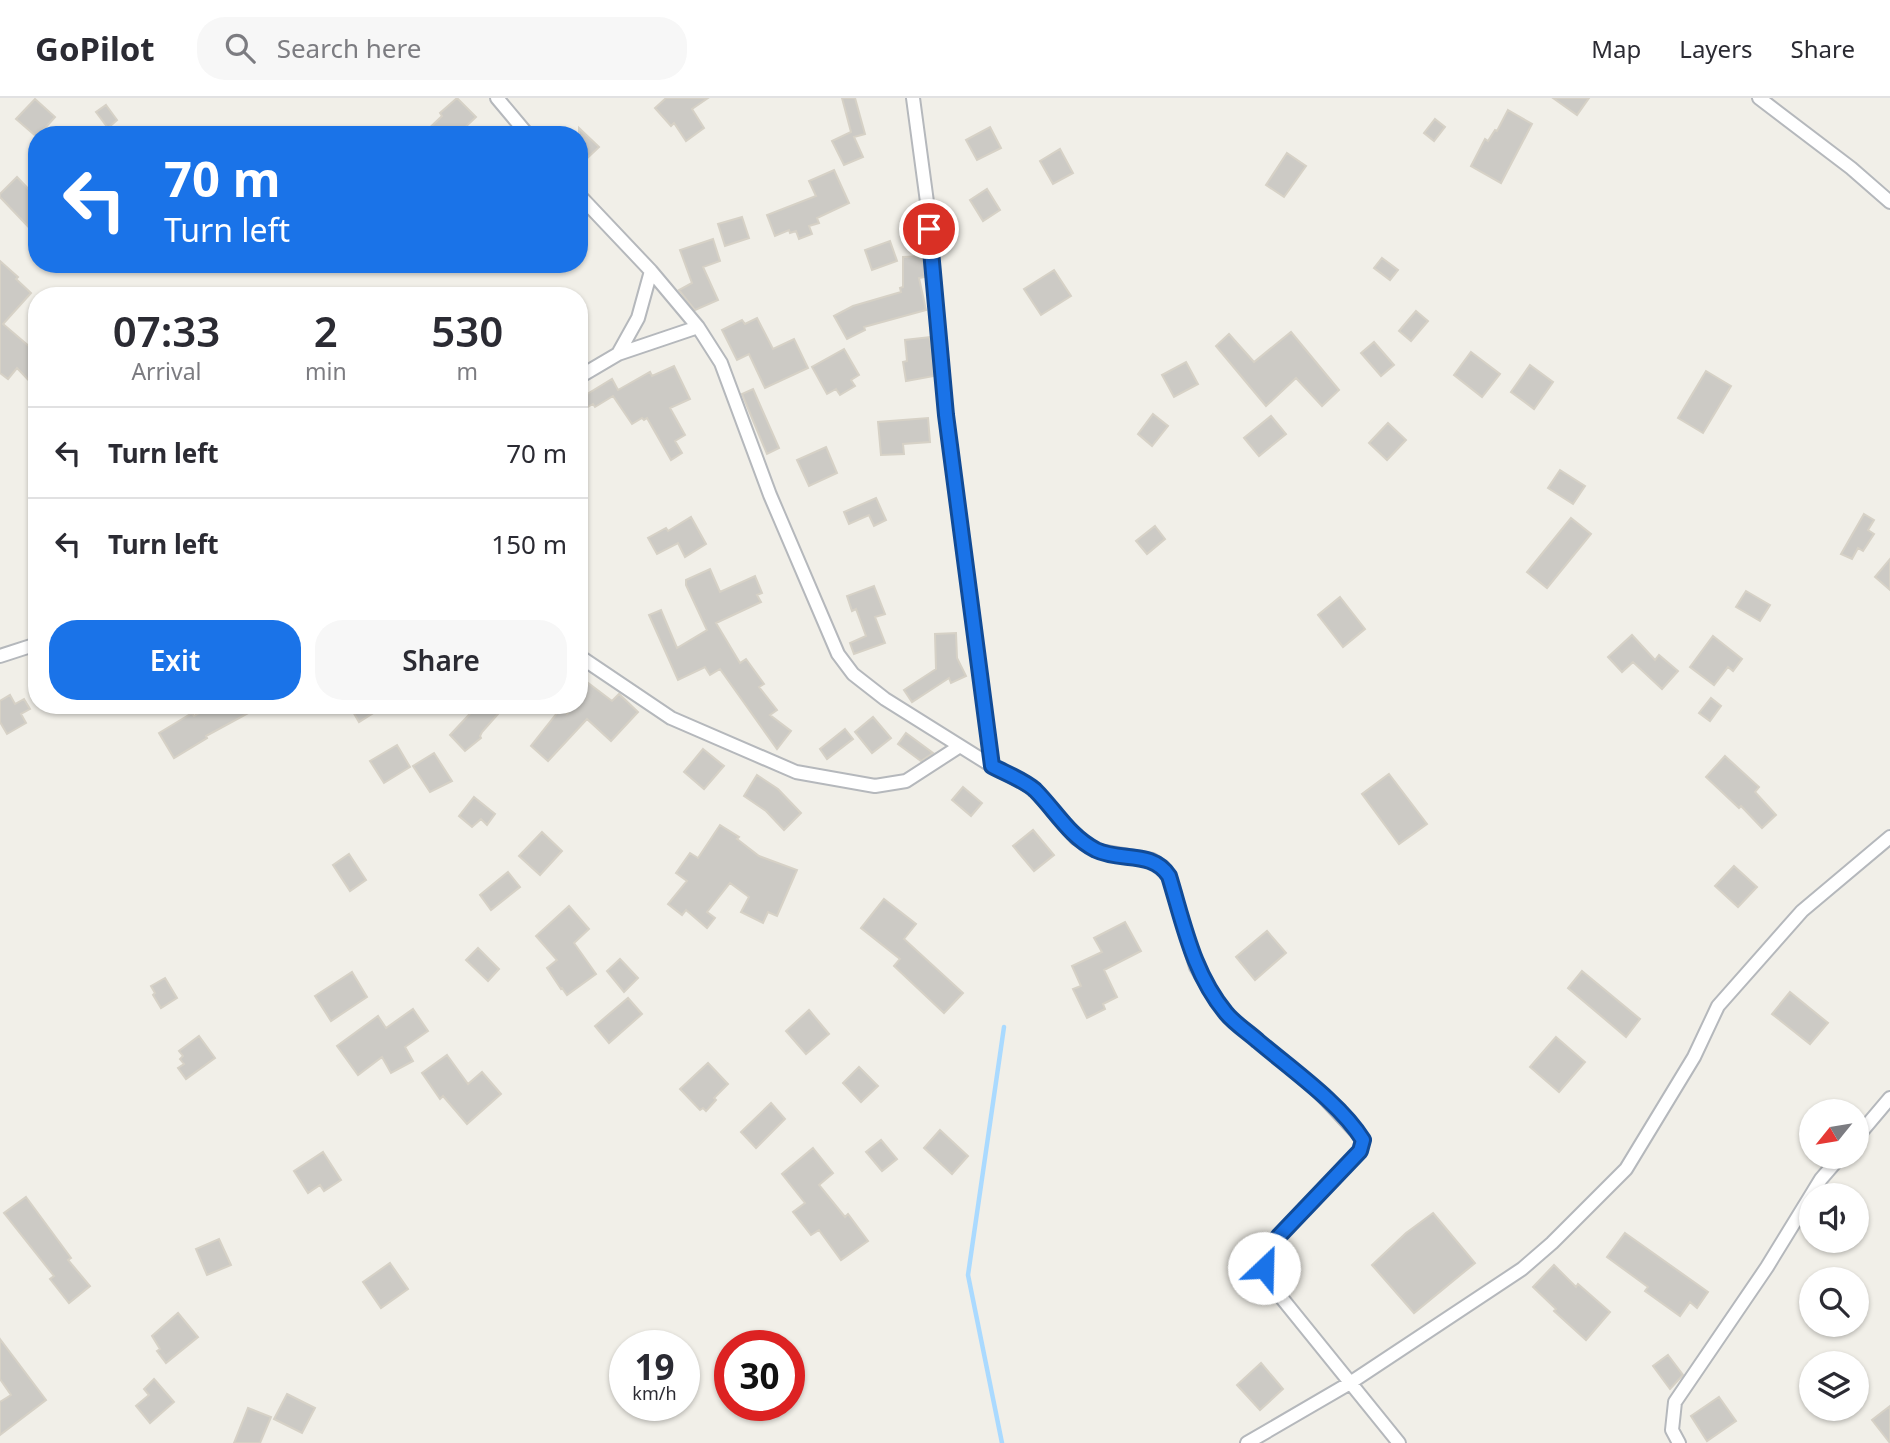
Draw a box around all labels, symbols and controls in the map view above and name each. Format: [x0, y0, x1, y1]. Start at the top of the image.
search box [197, 17, 687, 80]
text: GoPilot [35, 26, 155, 71]
icon: search [221, 29, 259, 67]
text: Search here [277, 30, 421, 66]
text: Map [1591, 32, 1641, 65]
text: Layers [1679, 32, 1753, 65]
text: Share [1791, 32, 1855, 65]
text: 70 m [164, 145, 281, 211]
icon: left [49, 154, 140, 245]
pin [899, 199, 959, 259]
text: Turn left [164, 208, 290, 251]
icon: arrive [910, 210, 948, 248]
text: 07:33 [113, 302, 220, 359]
text: 2 [314, 302, 338, 359]
text: 530 [431, 302, 503, 359]
text: Arrival [131, 355, 202, 387]
text: min [305, 355, 347, 387]
text: m [457, 355, 478, 387]
icon: left [49, 434, 87, 472]
text: Turn left [108, 435, 219, 471]
text: 70 m [506, 435, 567, 471]
icon: left [49, 525, 87, 563]
text: Turn left [108, 526, 219, 562]
text: 150 m [491, 526, 567, 562]
button: Exit [49, 620, 301, 700]
button: Share [315, 620, 567, 700]
north arrow [1799, 1099, 1869, 1169]
map controls [1799, 1099, 1869, 1421]
button: sound [1799, 1183, 1869, 1253]
position arrow [1227, 1231, 1301, 1305]
button: search [1799, 1267, 1869, 1337]
speed limit sign: 30 [714, 1330, 805, 1421]
text: 19 [634, 1343, 675, 1390]
button: layers [1799, 1351, 1869, 1421]
text: km/h [632, 1381, 677, 1405]

